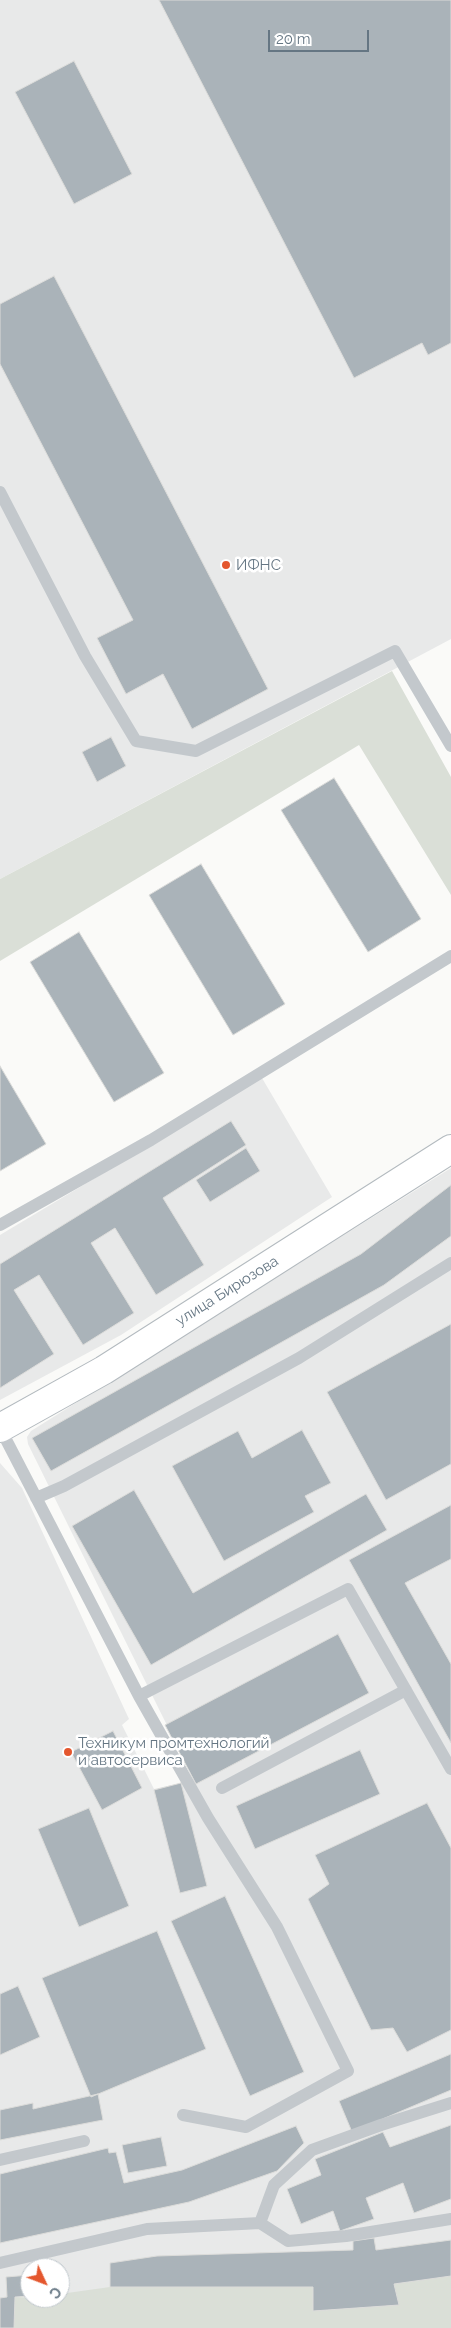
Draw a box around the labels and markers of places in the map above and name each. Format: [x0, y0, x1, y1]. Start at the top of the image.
place label: ИФНС [236, 556, 281, 574]
marker: ИФНС [220, 559, 232, 571]
place label: Техникум промтехнологий и автосервиса [78, 1734, 270, 1769]
marker: Техникум промтехнологий и автосервиса [62, 1746, 74, 1758]

